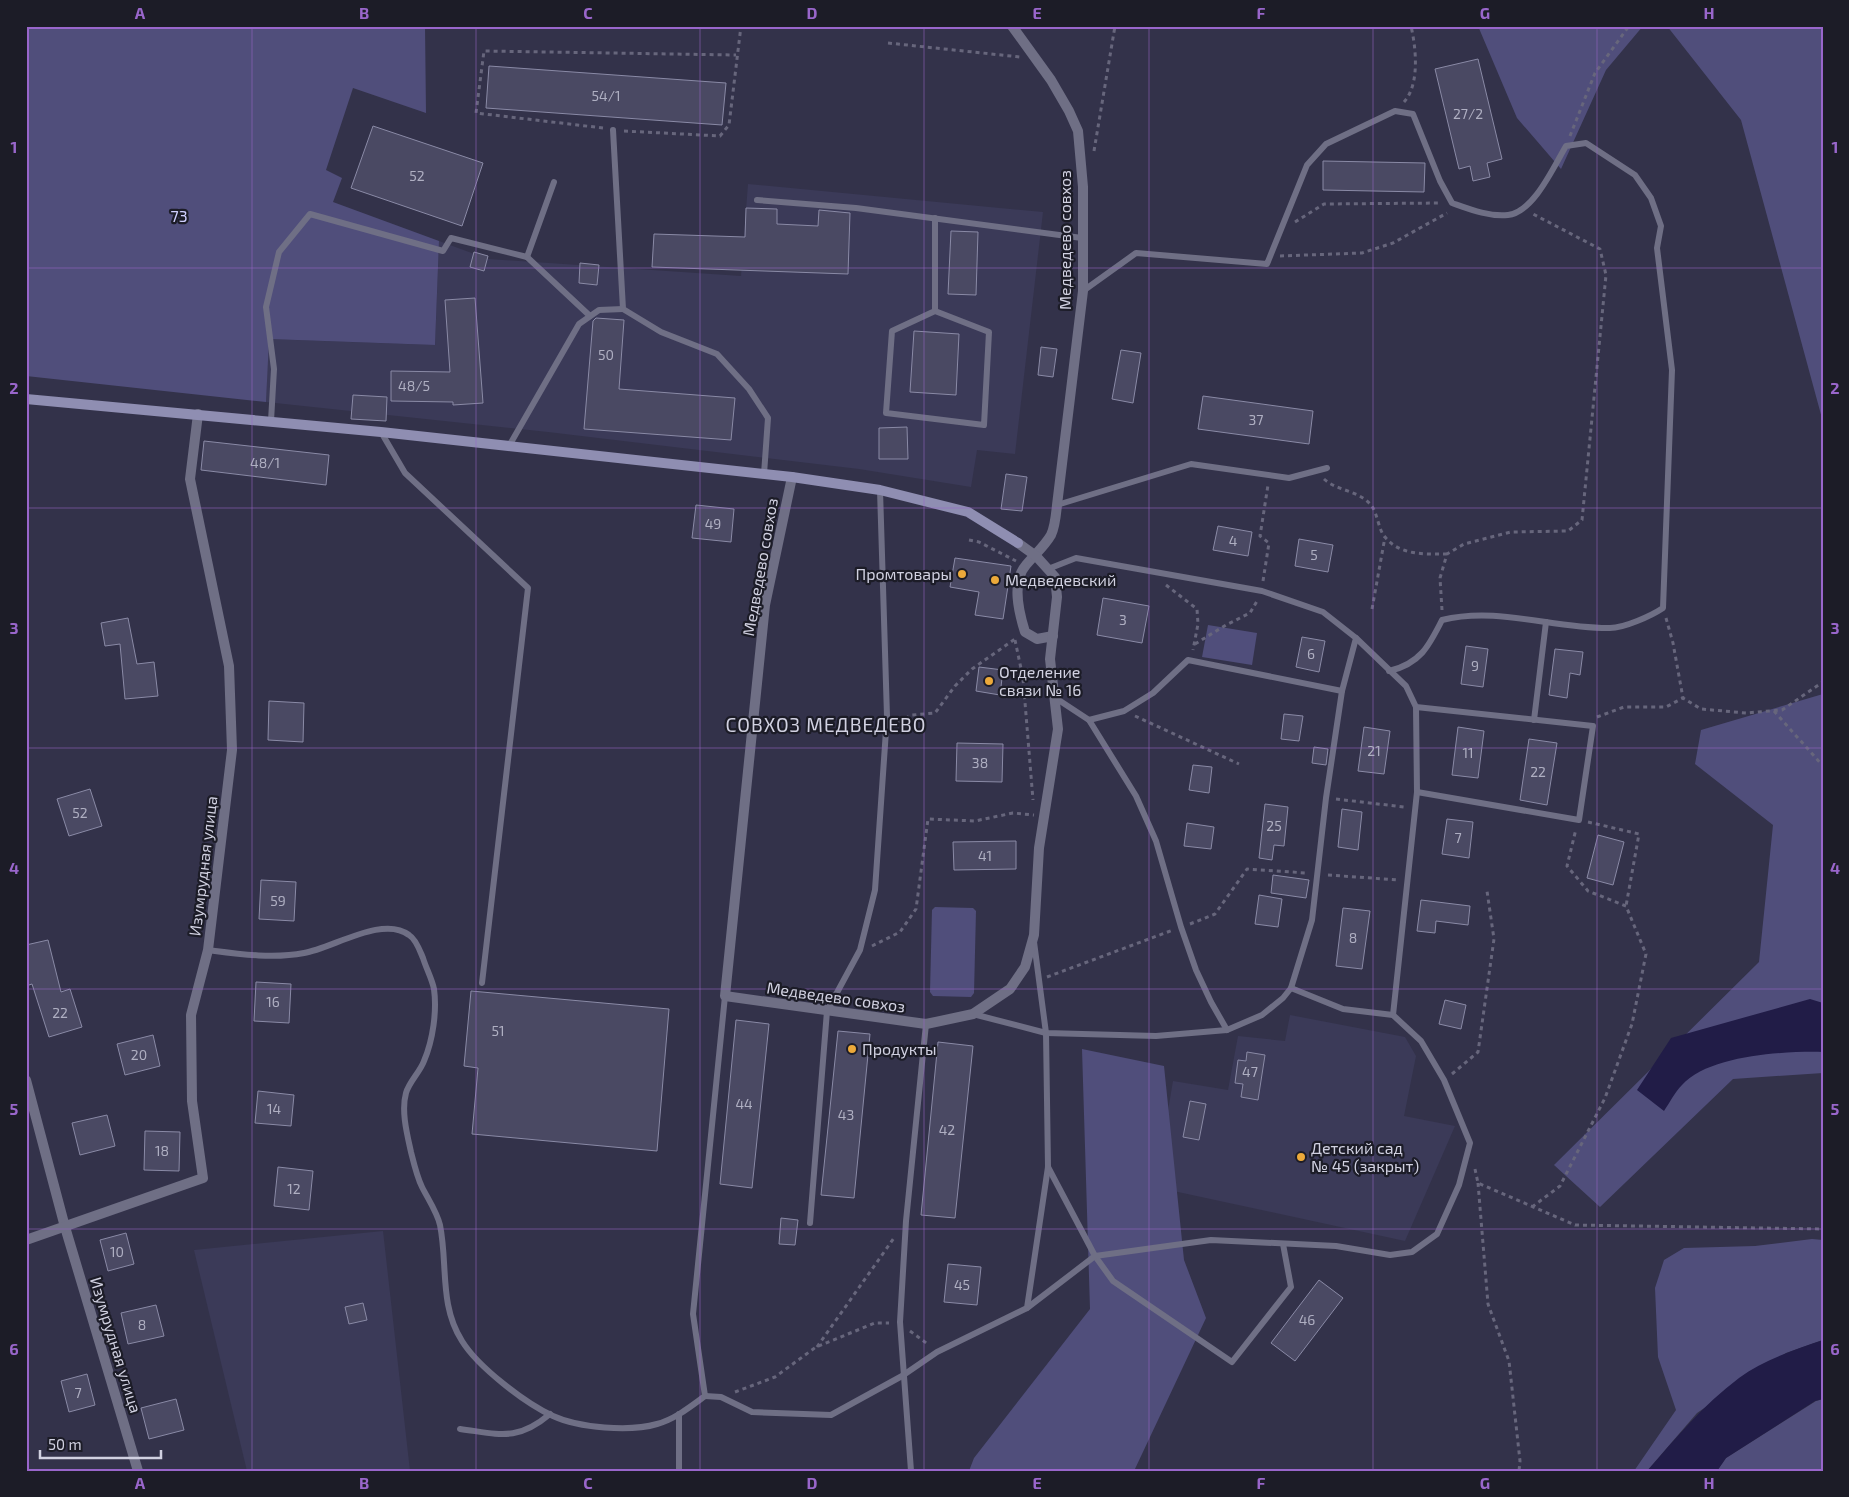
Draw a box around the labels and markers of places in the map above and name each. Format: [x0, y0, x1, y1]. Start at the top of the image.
place label: Промтовары [855, 564, 952, 583]
marker: Промтовары [956, 568, 968, 580]
place label: Медведевский [1005, 570, 1116, 589]
marker: Медведевский [989, 574, 1001, 586]
place label: Отделение связи № 16 [999, 662, 1082, 699]
marker: Отделение связи № 16 [983, 675, 995, 687]
place label: Продукты [862, 1039, 937, 1059]
marker: Продукты [846, 1043, 858, 1055]
place label: Детский сад № 45 (закрыт) [1311, 1138, 1419, 1175]
marker: Детский сад № 45 (закрыт) [1295, 1151, 1307, 1163]

